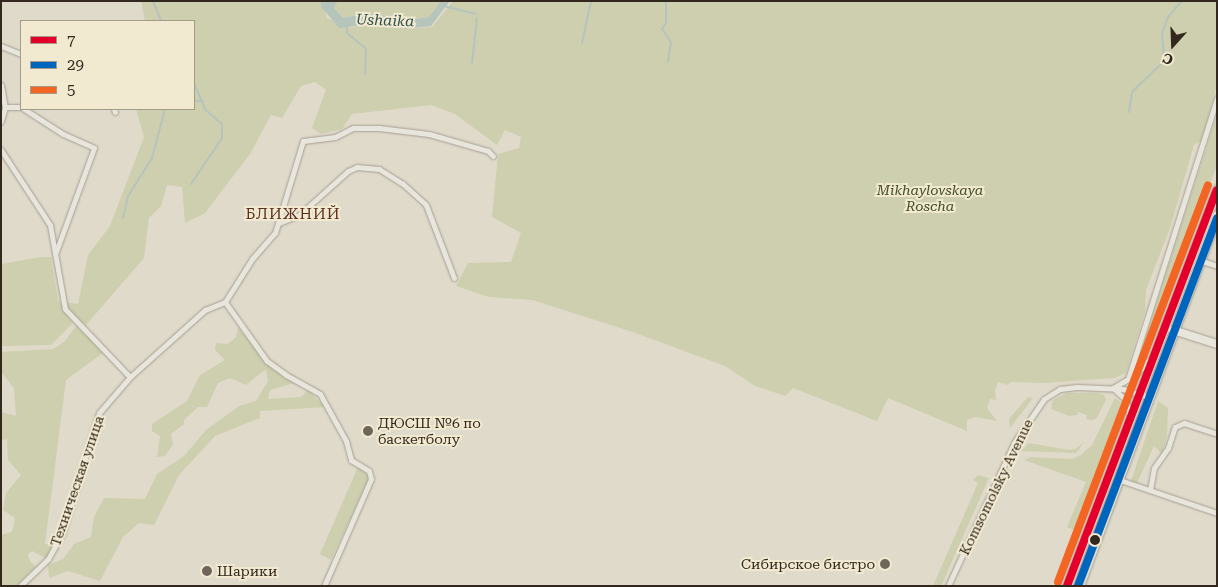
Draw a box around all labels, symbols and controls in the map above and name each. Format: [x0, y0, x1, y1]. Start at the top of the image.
water label: Ushaika [355, 11, 415, 31]
legend [20, 20, 195, 110]
north arrow [1148, 20, 1198, 70]
text: 7 [67, 31, 75, 49]
text: С [1161, 50, 1175, 68]
text: 29 [67, 56, 84, 74]
text: 5 [67, 81, 75, 99]
park label: Mikhaylovskaya Roscha [877, 182, 983, 214]
district label: БЛИЖНИЙ [245, 206, 341, 224]
street label: Техническая улица [47, 413, 107, 549]
place label: ДЮСШ №6 по баскетболу [378, 415, 481, 448]
street label: Komsomolsky Avenue [956, 416, 1036, 558]
marker: ДЮСШ №6 по баскетболу [362, 425, 374, 437]
unlabelled marker [1090, 535, 1100, 545]
place label: Сибирское бистро [741, 556, 875, 572]
marker: Сибирское бистро [879, 558, 891, 570]
place label: Шарики [217, 563, 277, 579]
marker: Шарики [201, 565, 213, 577]

